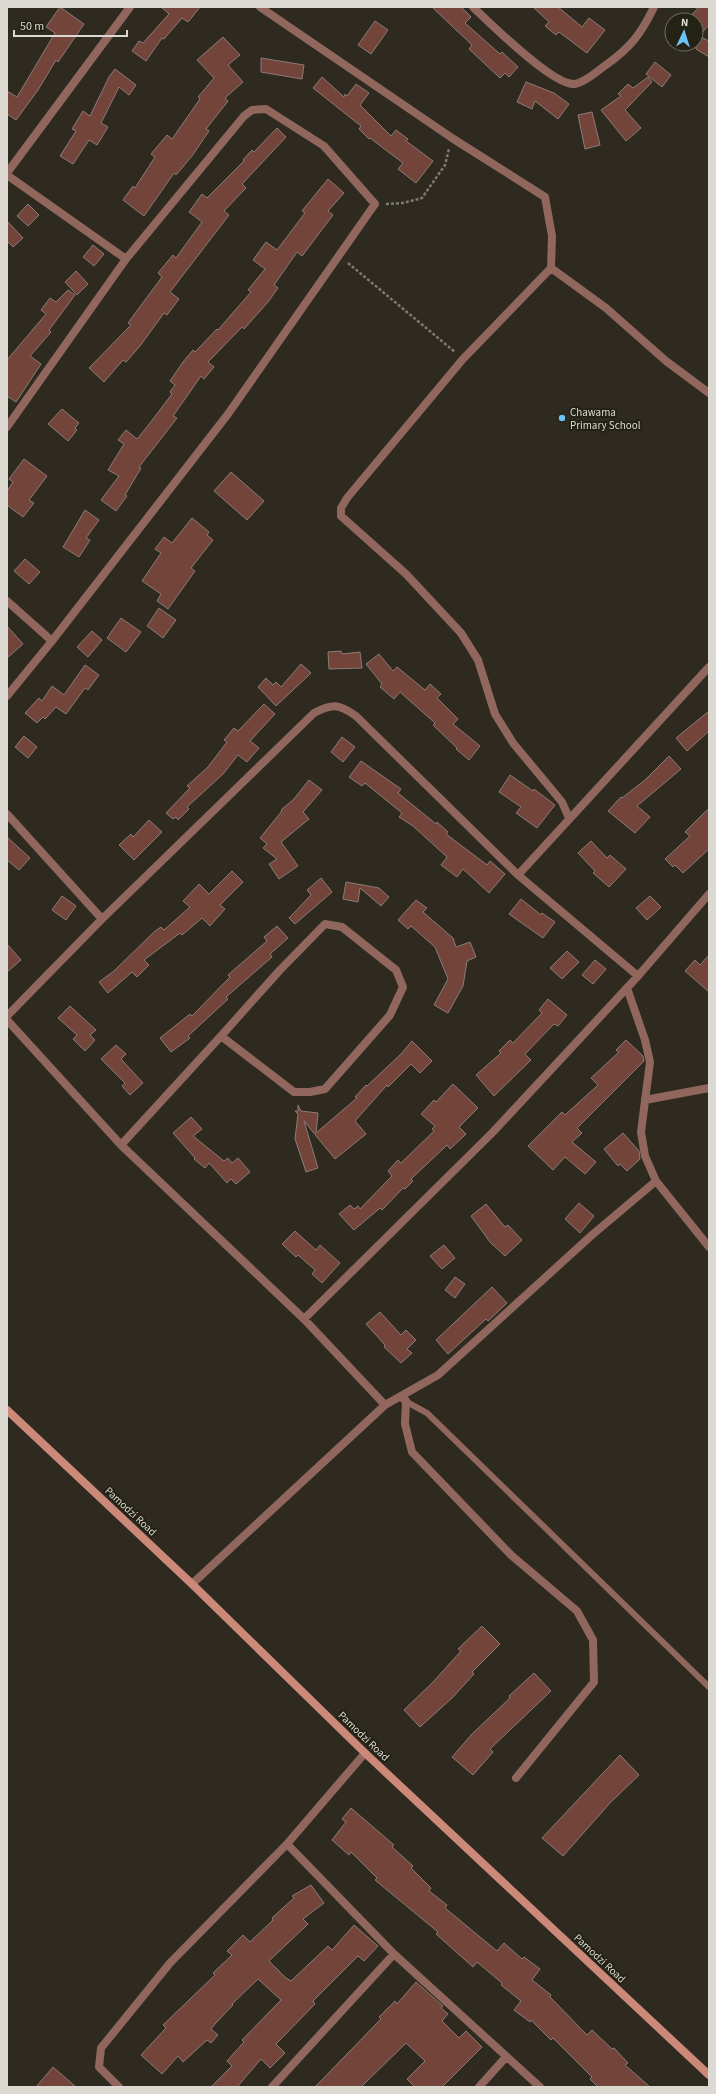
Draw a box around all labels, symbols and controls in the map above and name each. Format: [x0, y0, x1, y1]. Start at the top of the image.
scale bar [14, 12, 127, 38]
north arrow [664, 12, 704, 52]
text: N [680, 15, 689, 30]
text: 50 m [20, 18, 44, 35]
place label: Chawama Primary School [570, 405, 641, 433]
marker: Chawama Primary School [557, 413, 567, 423]
street label: Pamodzi Road [102, 1483, 160, 1539]
street label: Pamodzi Road [335, 1708, 392, 1765]
street label: Pamodzi Road [571, 1930, 629, 1986]

